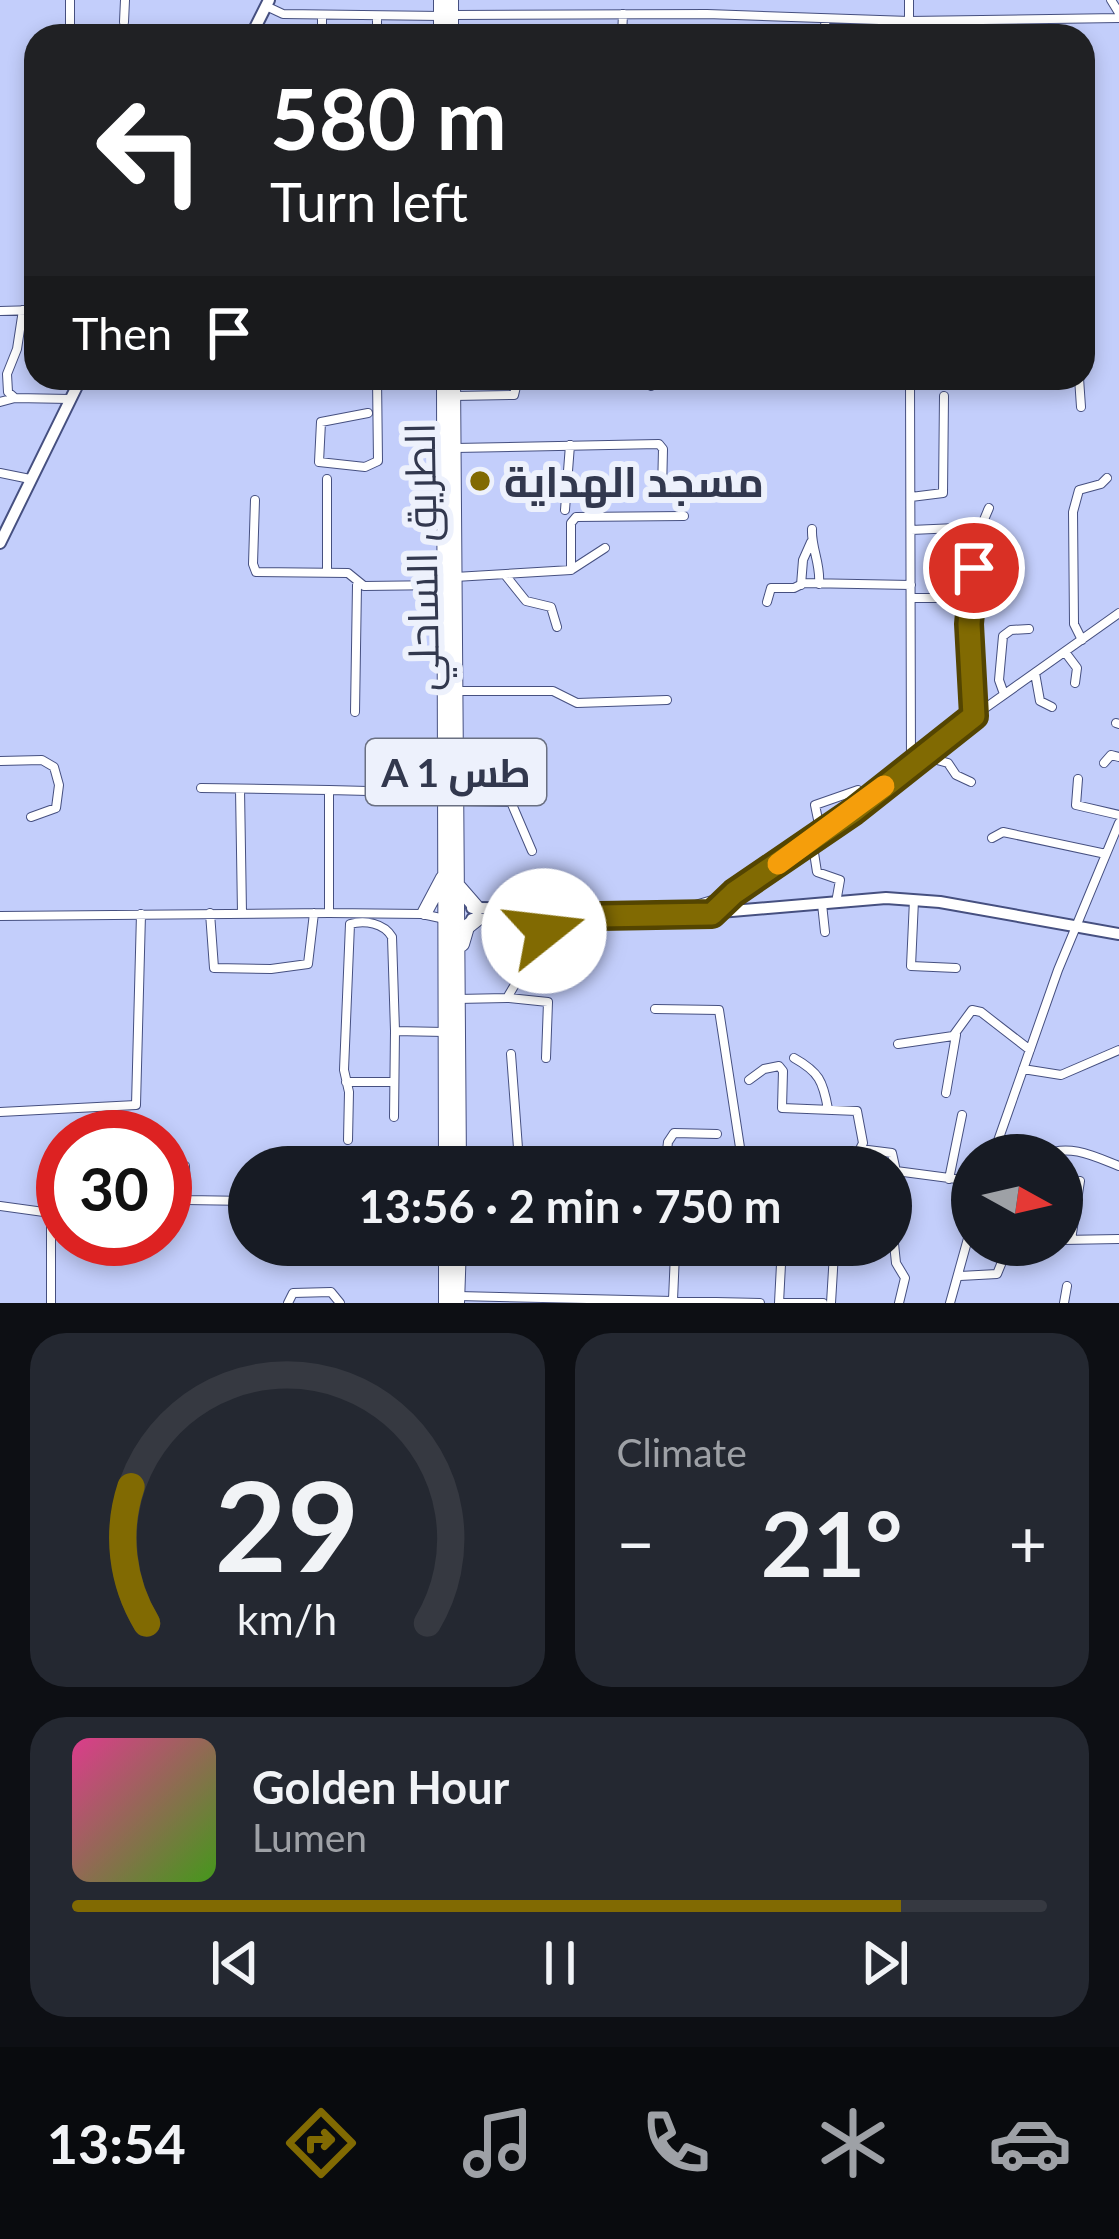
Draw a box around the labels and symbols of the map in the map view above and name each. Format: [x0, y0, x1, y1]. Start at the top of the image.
street label: الطريق الساحلي [394, 422, 457, 692]
place label: مسجد الهداية [504, 456, 764, 508]
marker: مسجد الهداية [467, 468, 493, 494]
pin [923, 517, 1025, 619]
road number: A 1 طس [366, 739, 546, 805]
position arrow [481, 868, 607, 994]
speed limit sign: 30 [36, 1110, 192, 1266]
north arrow [951, 1134, 1083, 1266]

